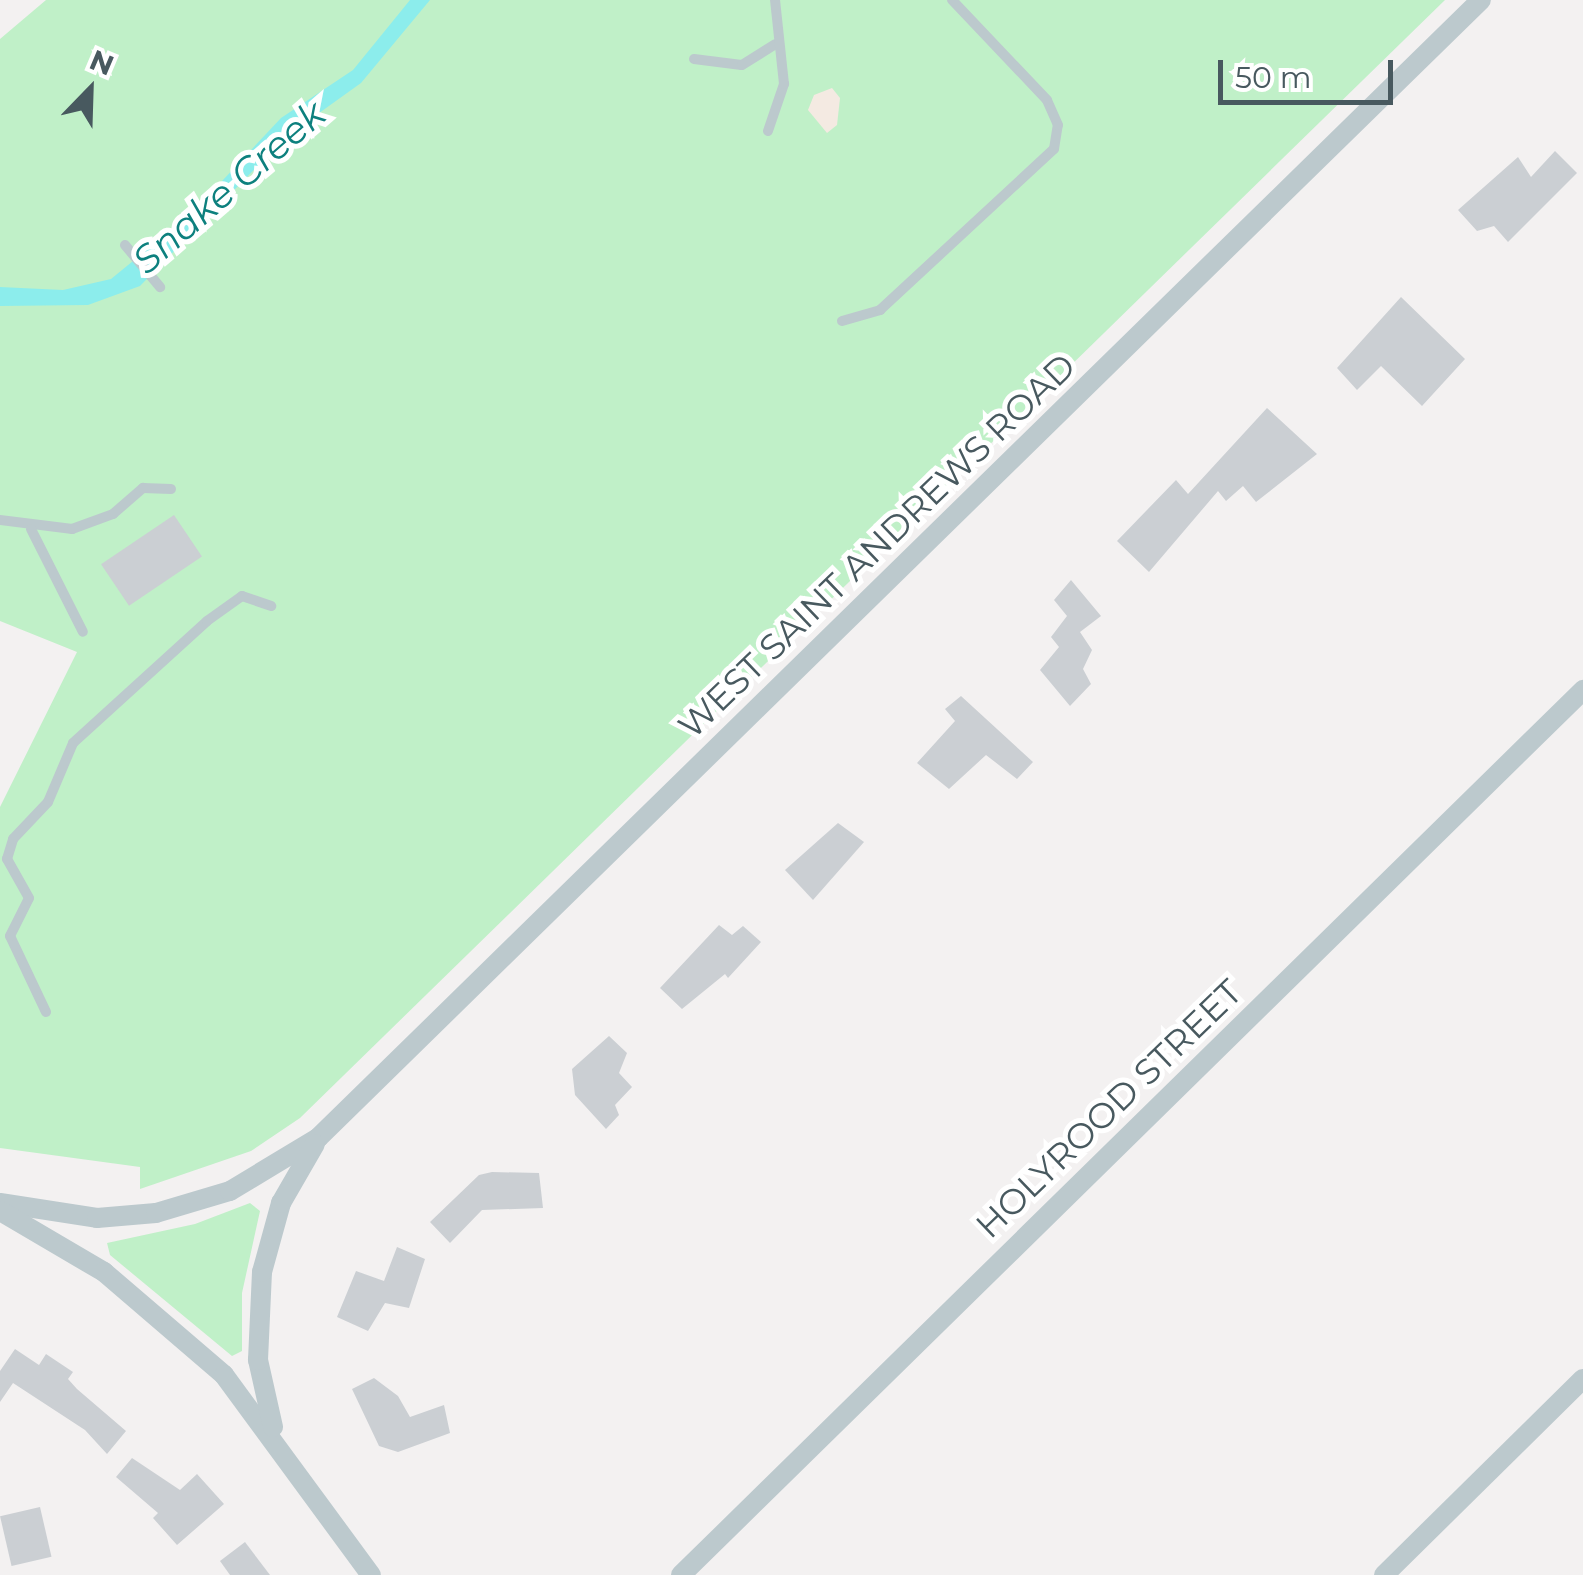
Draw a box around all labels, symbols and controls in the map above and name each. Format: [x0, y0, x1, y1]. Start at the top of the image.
north arrow [40, 40, 140, 140]
scale bar [1223, 40, 1398, 102]
text: N [85, 42, 119, 82]
text: 50 m [1235, 59, 1312, 96]
water label: Snake Creek [123, 91, 335, 283]
street label: WEST SAINT ANDREWS ROAD [670, 345, 1084, 747]
street label: HOLYROOD STREET [967, 971, 1251, 1247]

